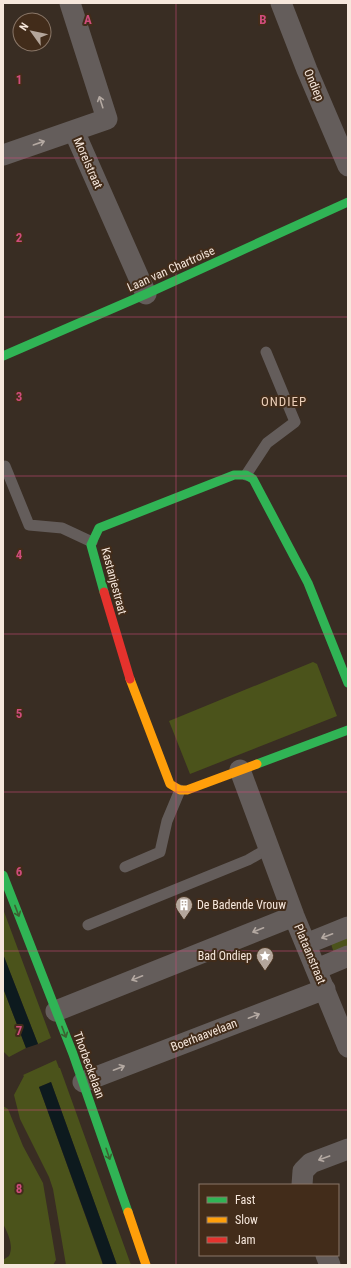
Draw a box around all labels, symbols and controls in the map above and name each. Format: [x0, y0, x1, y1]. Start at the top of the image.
north arrow [12, 12, 52, 52]
text: A [84, 12, 92, 27]
text: B [259, 12, 267, 27]
text: N [17, 20, 31, 33]
street label: Ondiep [301, 67, 327, 103]
text: 1 [16, 72, 22, 87]
one-way arrow [97, 96, 105, 108]
street label: Morelstraat [71, 135, 106, 191]
one-way arrow [32, 139, 45, 146]
text: 2 [16, 230, 23, 245]
street label: Laan van Chartroise [125, 243, 217, 295]
text: 3 [16, 389, 22, 404]
district label: ONDIEP [261, 394, 307, 409]
street label: Kastanjestraat [98, 546, 130, 616]
text: 4 [16, 547, 23, 562]
text: 5 [16, 706, 23, 721]
text: 6 [16, 864, 23, 879]
building icon: De Badende Vrouw [174, 895, 194, 920]
place label: De Badende Vrouw [197, 898, 286, 912]
one-way arrow [14, 904, 22, 916]
street label: Plataanstraat [291, 922, 329, 986]
one-way arrow [253, 927, 265, 934]
one-way arrow [322, 932, 334, 940]
place icon: Bad Ondiep [255, 946, 275, 971]
place label: Bad Ondiep [198, 949, 252, 963]
one-way arrow [132, 975, 144, 983]
one-way arrow [247, 1012, 259, 1020]
street label: Boerhaavelaan [169, 1016, 239, 1054]
text: 7 [16, 1023, 23, 1038]
one-way arrow [60, 1026, 68, 1038]
street label: Thorbeckelaan [70, 1030, 108, 1100]
one-way arrow [113, 1064, 125, 1072]
one-way arrow [105, 1148, 112, 1161]
one-way arrow [318, 1154, 330, 1162]
text: 8 [16, 1181, 22, 1196]
legend [199, 1184, 339, 1256]
text: Fast [235, 1193, 256, 1207]
text: Slow [235, 1213, 258, 1227]
text: Jam [235, 1233, 256, 1247]

